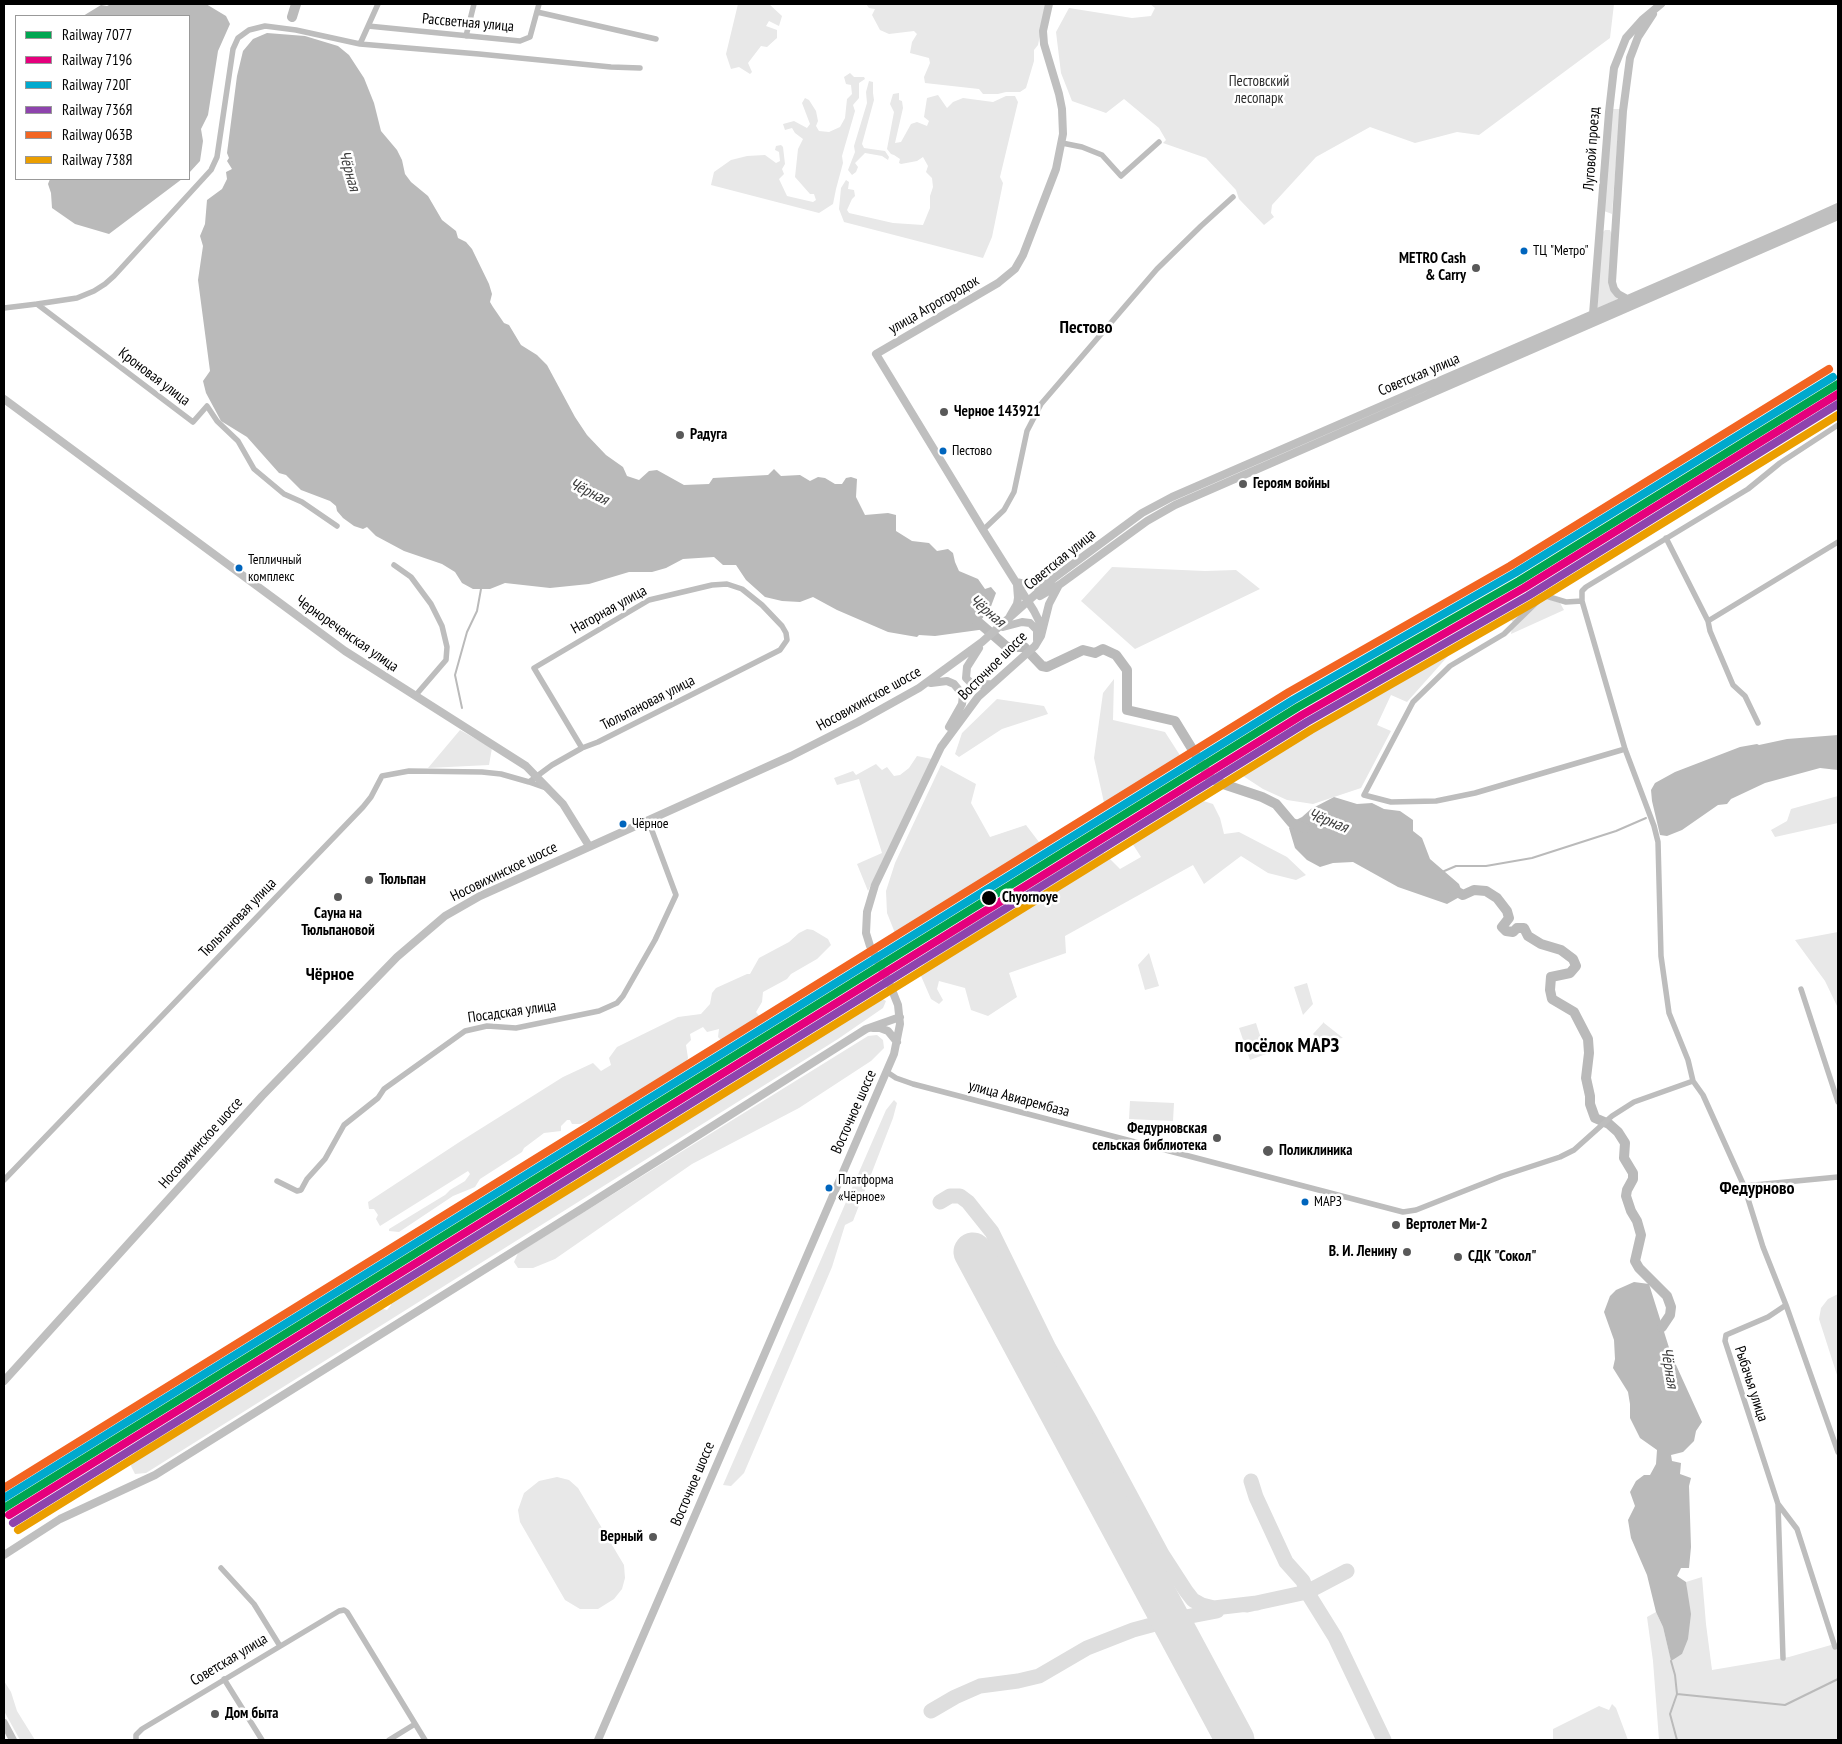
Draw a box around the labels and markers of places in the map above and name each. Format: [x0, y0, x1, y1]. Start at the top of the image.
place label: ТЦ "Метро" [1533, 243, 1589, 259]
marker: ТЦ "Метро" [1519, 246, 1529, 256]
place label: METRO Cash & Carry [1399, 250, 1466, 285]
marker: METRO Cash & Carry [1470, 262, 1482, 274]
place label: Черное 143921 [954, 403, 1041, 421]
marker: Черное 143921 [938, 406, 950, 418]
place label: Радуга [690, 426, 727, 444]
marker: Радуга [674, 429, 686, 441]
place label: Пестово [952, 443, 992, 459]
marker: Пестово [938, 446, 948, 456]
place label: Героям войны [1253, 475, 1330, 493]
marker: Героям войны [1237, 478, 1249, 490]
place label: Тепличный комплекс [248, 552, 302, 584]
marker: Тепличный комплекс [234, 563, 244, 573]
place label: Чёрное [632, 816, 669, 832]
marker: Чёрное [618, 819, 628, 829]
place label: Тюльпан [379, 871, 426, 889]
marker: Тюльпан [363, 874, 375, 886]
marker: Chyornoye [980, 889, 998, 907]
place label: Chyornoye [1002, 889, 1058, 907]
marker: Сауна на Тюльпановой [332, 891, 344, 903]
place label: Сауна на Тюльпановой [301, 905, 375, 940]
place label: Федурновская сельская библиотека [1092, 1120, 1207, 1155]
marker: Федурновская сельская библиотека [1211, 1132, 1223, 1144]
place label: Поликлиника [1279, 1142, 1352, 1160]
marker: Поликлиника [1261, 1144, 1275, 1158]
place label: Платформа «Чёрное» [838, 1172, 894, 1204]
marker: Платформа «Чёрное» [824, 1183, 834, 1193]
place label: МАРЗ [1314, 1194, 1342, 1210]
marker: МАРЗ [1300, 1197, 1310, 1207]
place label: Вертолет Ми-2 [1406, 1216, 1488, 1234]
marker: Вертолет Ми-2 [1390, 1219, 1402, 1231]
place label: В. И. Ленину [1329, 1243, 1397, 1261]
marker: В. И. Ленину [1401, 1246, 1413, 1258]
place label: СДК "Сокол" [1468, 1248, 1537, 1266]
marker: СДК "Сокол" [1452, 1251, 1464, 1263]
place label: Верный [600, 1528, 643, 1546]
marker: Верный [647, 1531, 659, 1543]
place label: Дом быта [225, 1705, 278, 1723]
marker: Дом быта [209, 1708, 221, 1720]

